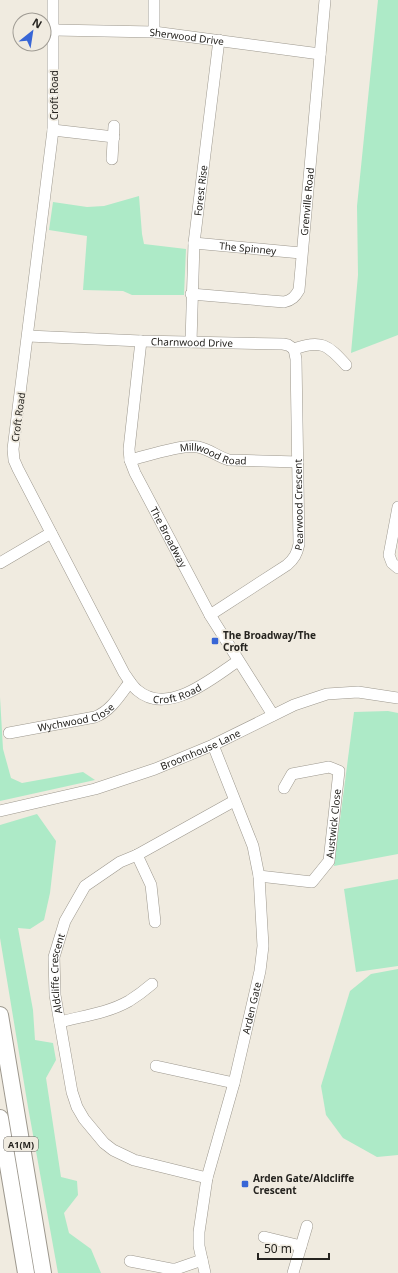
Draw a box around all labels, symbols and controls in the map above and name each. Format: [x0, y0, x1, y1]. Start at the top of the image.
north arrow [12, 12, 52, 52]
text: N [30, 14, 45, 32]
street label: Sherwood Drive [149, 25, 225, 48]
street label: Croft Road [47, 70, 61, 120]
street label: Forest Rise [190, 164, 211, 217]
street label: Grenville Road [297, 167, 317, 236]
street label: The Spinney [219, 238, 278, 258]
street label: Charnwood Drive [151, 334, 233, 350]
street label: Croft Road [8, 391, 28, 443]
street label: Millwood Road [179, 440, 247, 468]
street label: Pearwood Crescent [291, 458, 306, 552]
street label: The Broadway [147, 504, 191, 571]
place label: The Broadway/The Croft [223, 628, 316, 654]
marker: The Broadway/The Croft [210, 636, 220, 646]
street label: Croft Road [152, 680, 204, 706]
street label: Wychwood Close [36, 700, 117, 735]
street label: Broomhouse Lane [158, 725, 243, 773]
street label: Austwick Close [322, 788, 344, 859]
street label: Aldcliffe Crescent [47, 931, 68, 1015]
street label: Arden Gate [239, 980, 264, 1035]
road number: A1(M) [4, 1137, 38, 1151]
place label: Arden Gate/Aldcliffe Crescent [253, 1171, 354, 1197]
marker: Arden Gate/Aldcliffe Crescent [240, 1179, 250, 1189]
scale bar [258, 1235, 329, 1261]
text: 50 m [264, 1240, 292, 1257]

